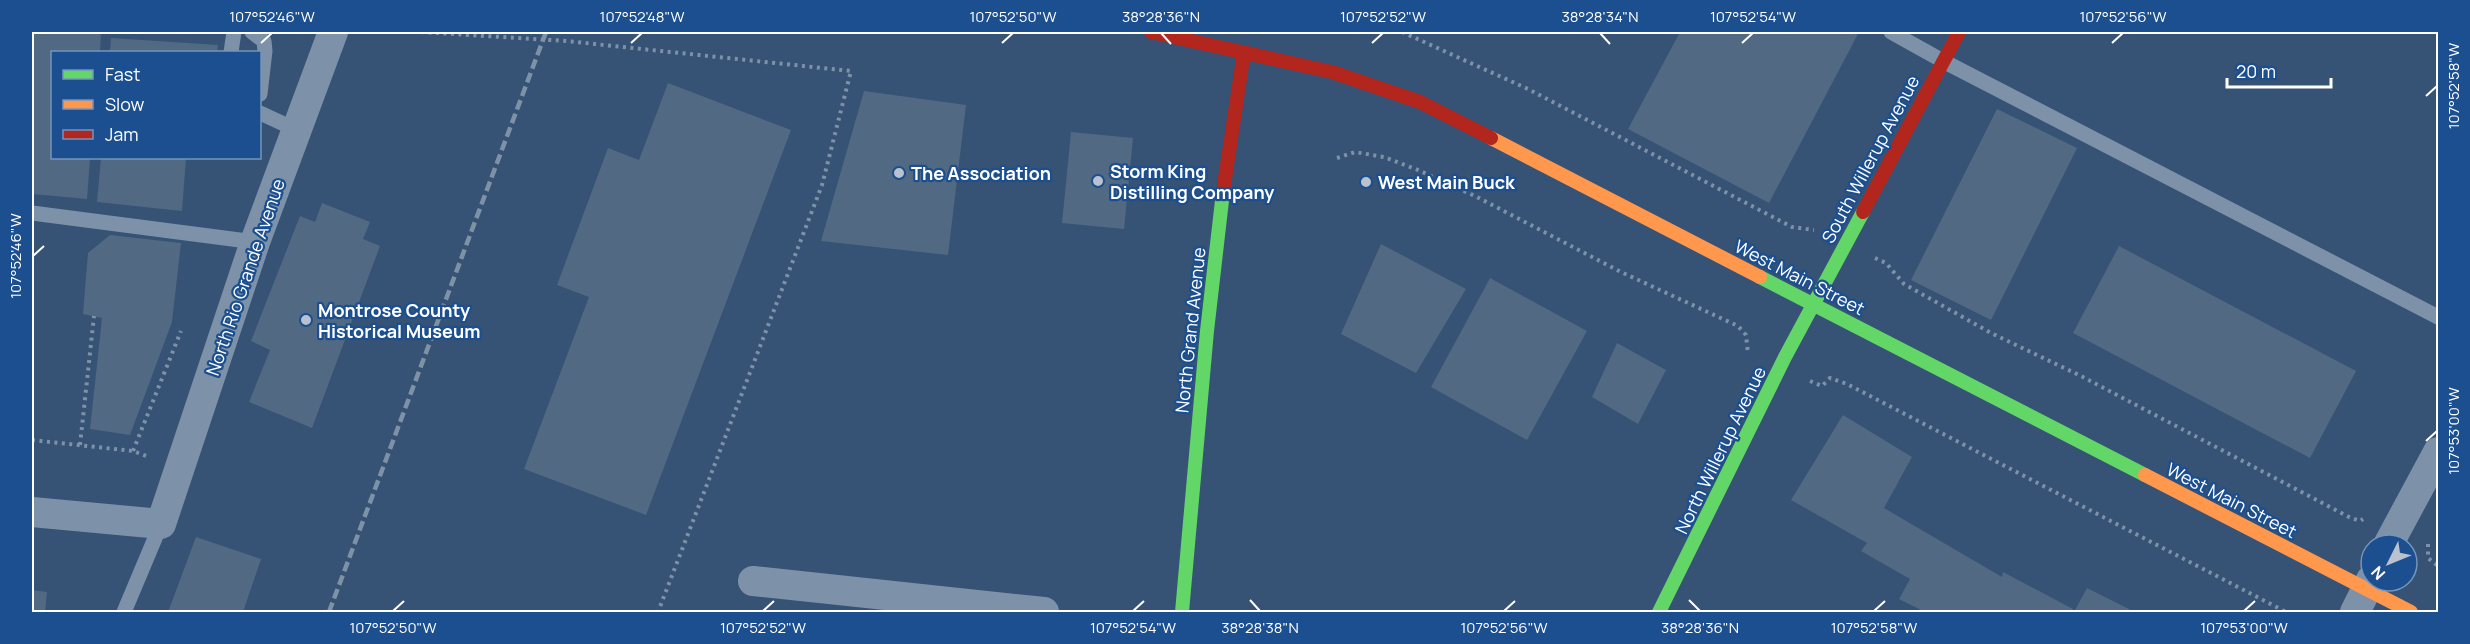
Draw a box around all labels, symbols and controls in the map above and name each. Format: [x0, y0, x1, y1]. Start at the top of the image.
text: 107°52'46"W [229, 6, 315, 27]
text: 107°52'48"W [600, 6, 684, 27]
text: 107°52'50"W [970, 6, 1057, 27]
text: 38°28'36"N [1122, 6, 1200, 27]
text: 107°52'52"W [1340, 6, 1426, 27]
text: 38°28'34"N [1561, 6, 1639, 27]
text: 107°52'54"W [1710, 6, 1796, 27]
text: 107°52'56"W [2079, 6, 2167, 27]
text: 107°52'58"W [2443, 43, 2464, 129]
legend [51, 51, 261, 159]
scale bar [2227, 51, 2330, 89]
text: 20 m [2236, 59, 2276, 83]
text: Fast [105, 62, 140, 86]
street label: South Willerup Avenue [1816, 71, 1924, 247]
text: Slow [105, 92, 145, 116]
text: Jam [105, 122, 139, 146]
place label: Storm King Distilling Company [1110, 159, 1274, 204]
place label: The Association [911, 161, 1051, 185]
marker: The Association [892, 166, 906, 180]
place label: West Main Buck [1378, 170, 1516, 194]
marker: Storm King Distilling Company [1091, 174, 1105, 188]
street label: North Rio Grande Avenue [200, 175, 290, 379]
marker: West Main Buck [1359, 175, 1373, 189]
text: 107°52'46"W [5, 213, 26, 299]
street label: West Main Street [1731, 234, 1869, 320]
street label: North Grand Avenue [1169, 246, 1211, 414]
place label: Montrose County Historical Museum [318, 298, 480, 343]
marker: Montrose County Historical Museum [299, 313, 313, 327]
street label: North Willerup Avenue [1669, 362, 1771, 538]
text: 107°53'00"W [2443, 387, 2464, 475]
street label: West Main Street [2163, 457, 2301, 543]
north arrow [2359, 533, 2419, 593]
text: N [2366, 562, 2390, 585]
text: 107°52'50"W [350, 617, 437, 638]
text: 107°52'52"W [720, 617, 806, 638]
text: 107°52'54"W [1090, 617, 1176, 638]
text: 38°28'38"N [1221, 617, 1299, 638]
text: 107°52'56"W [1460, 617, 1548, 638]
text: 38°28'36"N [1661, 617, 1739, 638]
text: 107°52'58"W [1831, 617, 1917, 638]
text: 107°53'00"W [2200, 617, 2288, 638]

